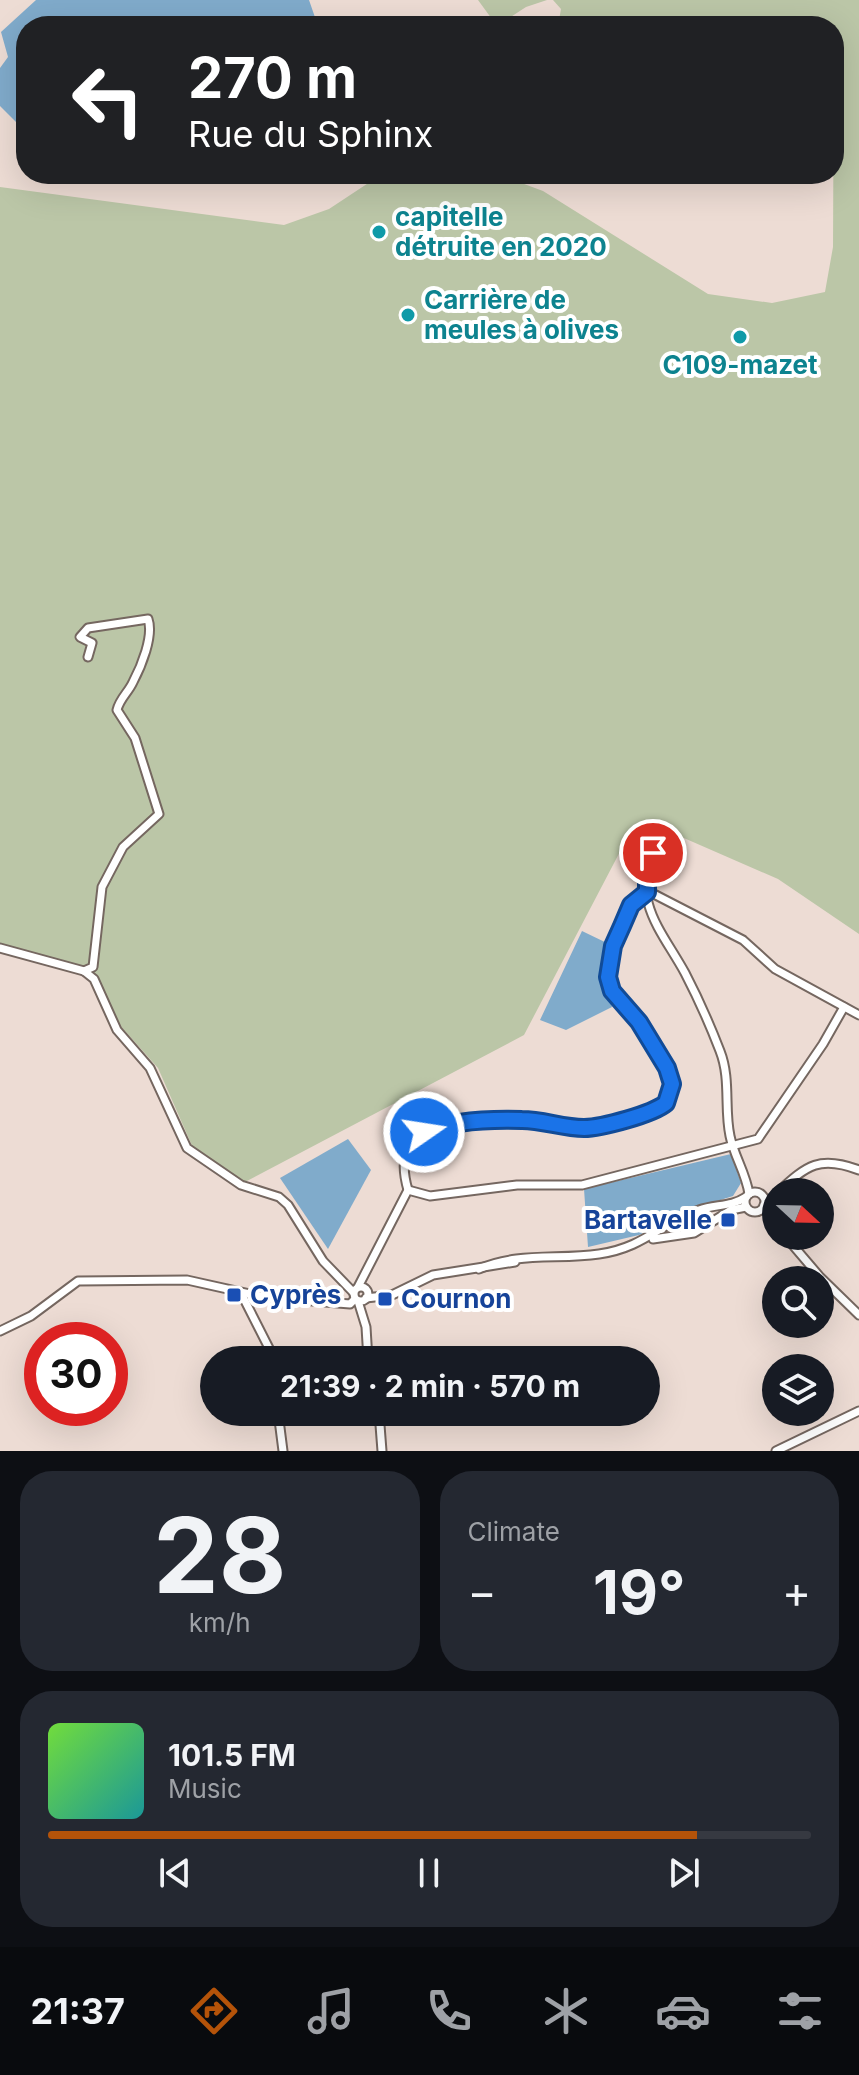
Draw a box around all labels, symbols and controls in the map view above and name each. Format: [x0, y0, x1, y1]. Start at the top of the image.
text: 270 m [188, 44, 357, 112]
icon: left [56, 48, 160, 152]
text: Rue du Sphinx [188, 112, 433, 156]
place label: capitelle détruite en 2020 [395, 201, 607, 262]
marker: capitelle détruite en 2020 [370, 223, 388, 241]
place label: Carrière de meules à olives [424, 284, 619, 345]
marker: Carrière de meules à olives [399, 306, 417, 324]
marker: C109-mazet [731, 328, 749, 346]
place label: C109-mazet [662, 349, 818, 380]
pin [619, 819, 687, 887]
icon: arrive [631, 831, 675, 875]
position arrow [382, 1090, 466, 1174]
north arrow [762, 1178, 834, 1250]
map controls [762, 1178, 834, 1426]
place label: Bartavelle [584, 1204, 712, 1235]
marker: Bartavelle [719, 1211, 737, 1229]
button: search [762, 1266, 834, 1338]
place label: Cyprès [250, 1279, 341, 1310]
place label: Cournon [401, 1283, 511, 1314]
marker: Cyprès [225, 1286, 243, 1304]
marker: Cournon [376, 1290, 394, 1308]
speed limit sign: 30 [24, 1322, 128, 1426]
button: layers [762, 1354, 834, 1426]
text: 21:39 · 2 min · 570 m [280, 1368, 580, 1404]
text: 28 [153, 1492, 286, 1618]
text: Climate [468, 1516, 560, 1547]
text: 19° [593, 1556, 685, 1628]
text: − [468, 1565, 497, 1619]
text: + [782, 1565, 811, 1619]
text: km/h [189, 1607, 251, 1638]
text: 101.5 FM [168, 1737, 296, 1773]
text: Music [168, 1773, 242, 1804]
icon: previous [153, 1851, 197, 1895]
icon: pause [407, 1851, 451, 1895]
icon: next [662, 1851, 706, 1895]
icon: directions [186, 1983, 242, 2039]
icon: music [303, 1983, 359, 2039]
icon: phone [421, 1983, 477, 2039]
icon: climate [538, 1983, 594, 2039]
icon: car [655, 1983, 711, 2039]
icon: filters [772, 1983, 828, 2039]
text: 21:37 [31, 1989, 125, 2033]

